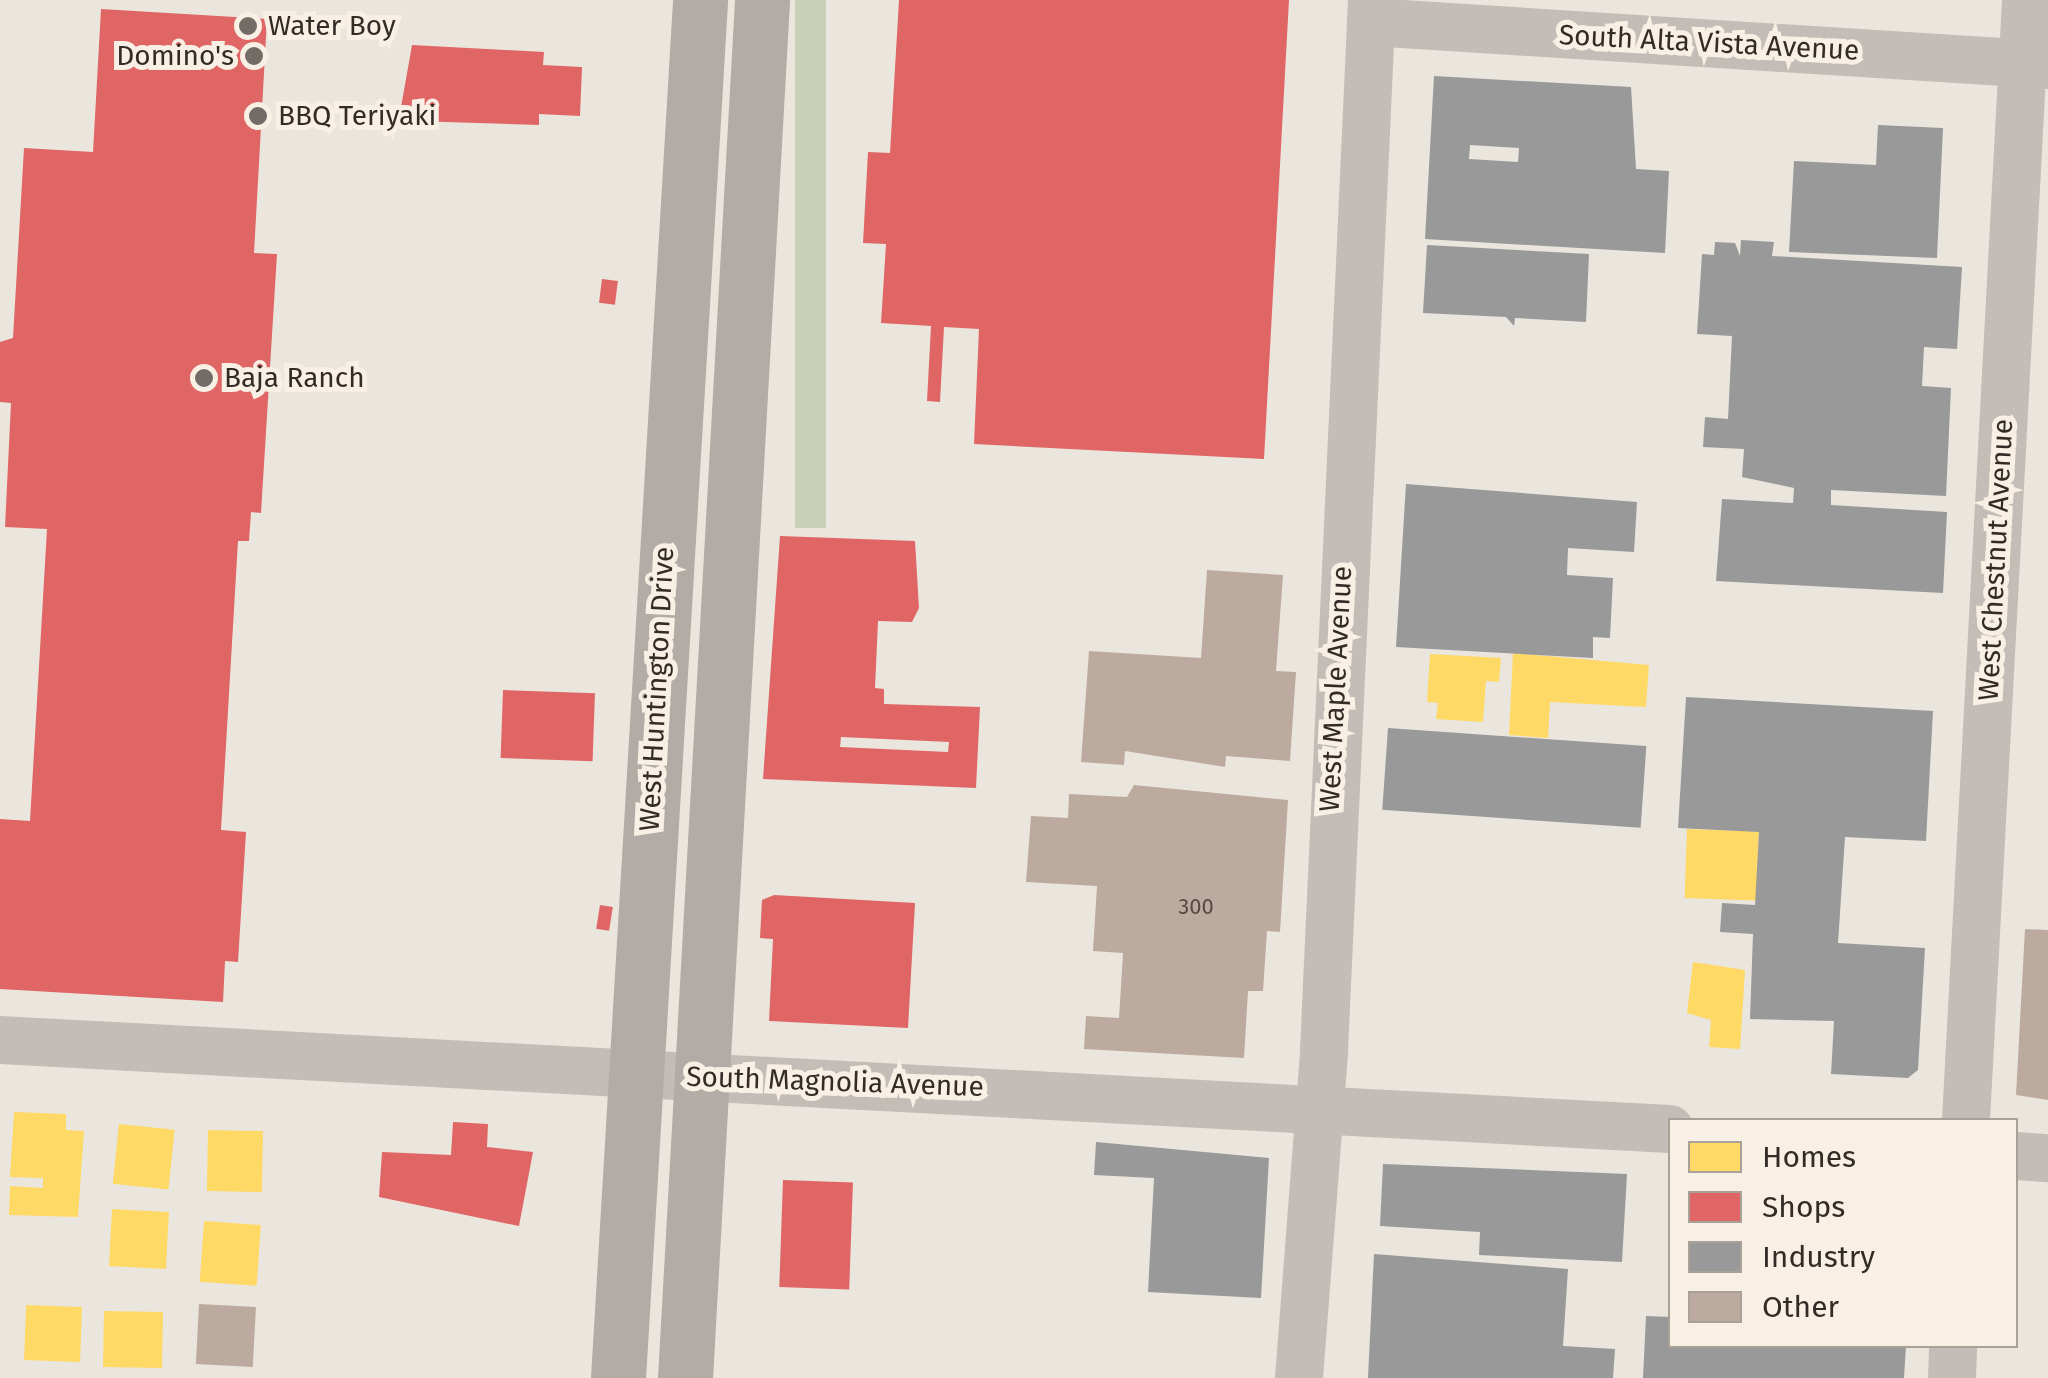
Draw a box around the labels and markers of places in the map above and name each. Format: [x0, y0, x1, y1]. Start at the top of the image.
place label: Water Boy [268, 9, 396, 43]
marker: Water Boy [237, 15, 259, 37]
place label: Domino's [116, 39, 234, 73]
marker: Domino's [243, 45, 265, 67]
place label: BBQ Teriyaki [278, 99, 437, 133]
marker: BBQ Teriyaki [247, 105, 269, 127]
place label: Baja Ranch [224, 361, 365, 395]
marker: Baja Ranch [193, 367, 215, 389]

